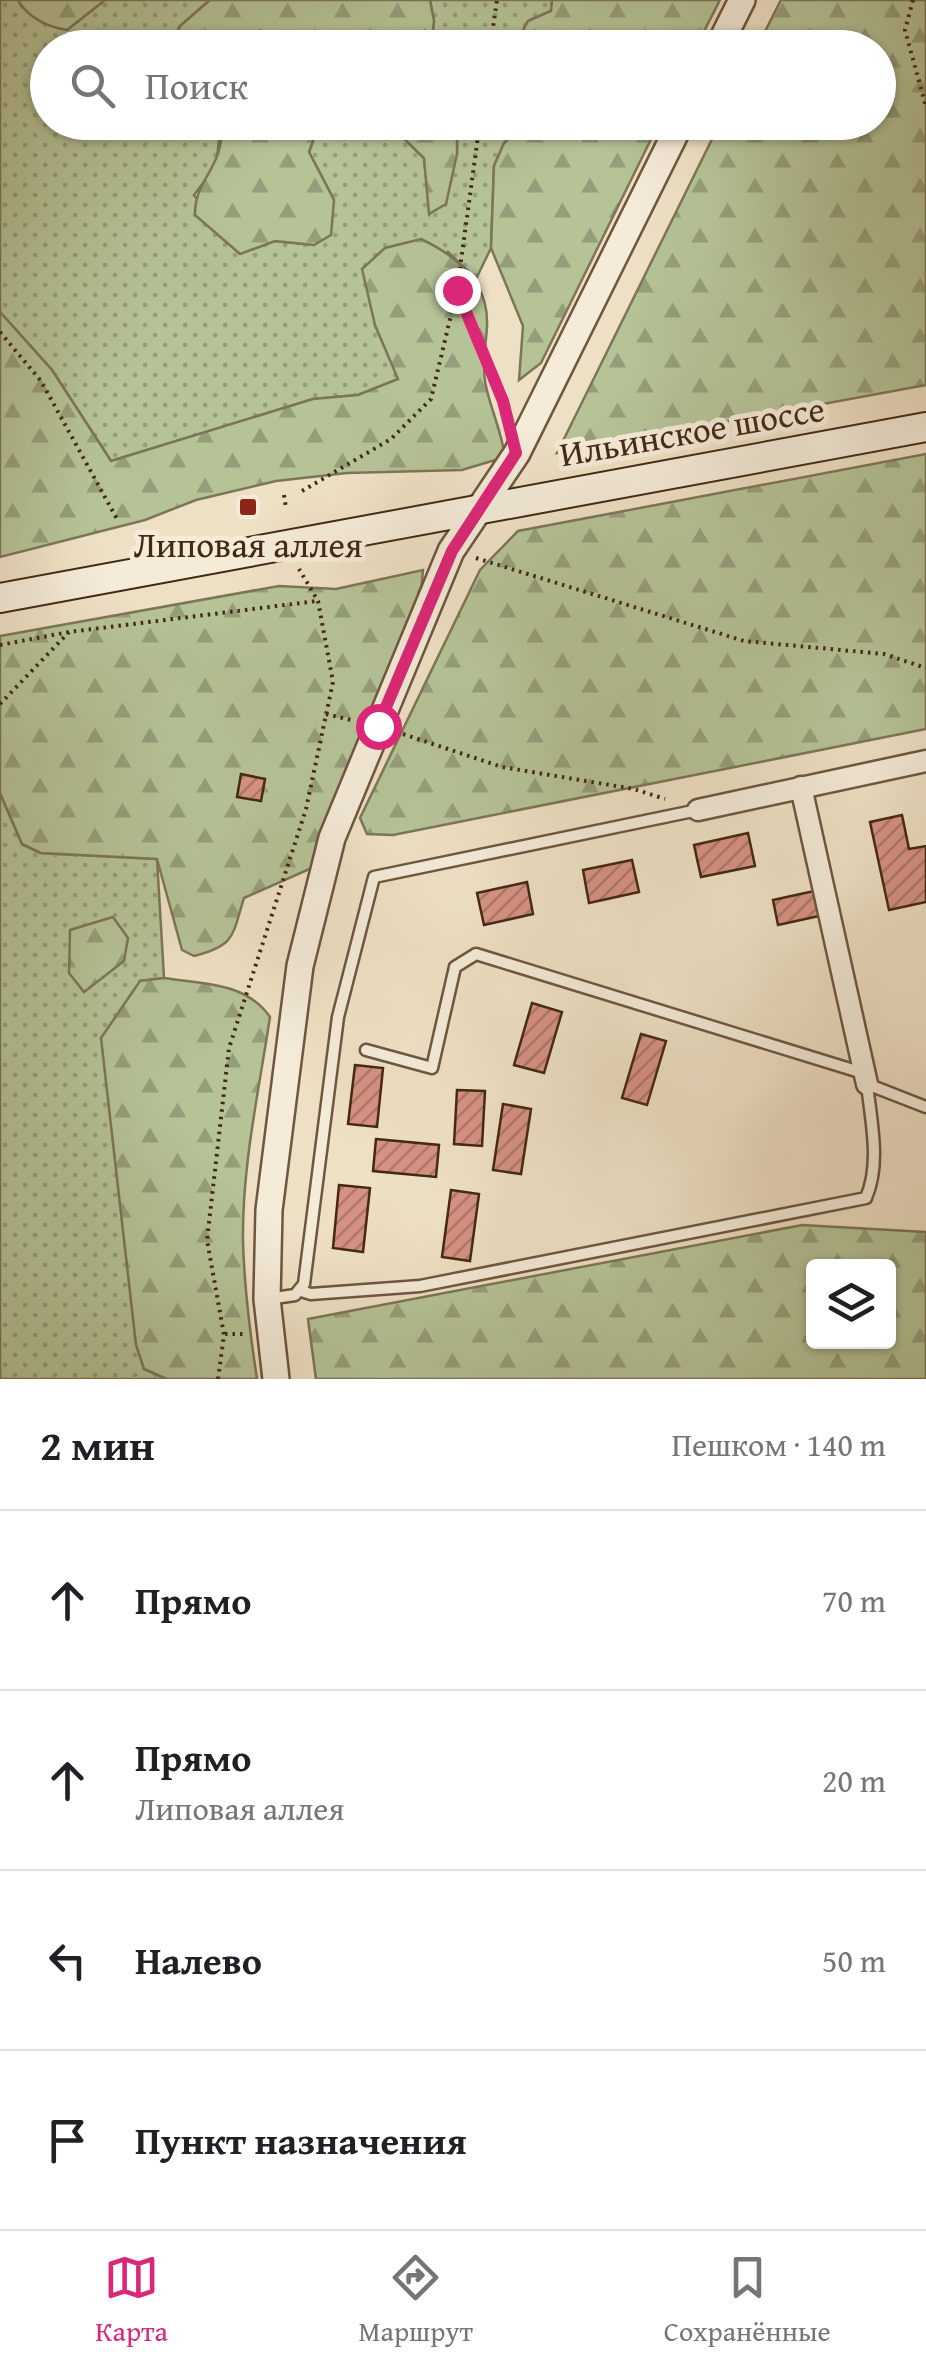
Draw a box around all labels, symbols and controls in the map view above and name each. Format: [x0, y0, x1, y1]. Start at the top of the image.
search box [30, 30, 896, 140]
text: Поиск [145, 57, 248, 113]
icon: search [65, 58, 120, 113]
route end [435, 268, 481, 314]
street label: Ильинское шоссе [556, 383, 828, 479]
marker: Липовая аллея [237, 496, 259, 518]
place label: Липовая аллея [133, 519, 363, 570]
route start [356, 704, 402, 750]
map controls [806, 1259, 896, 1349]
button: layers [806, 1259, 896, 1349]
text: 2 мин [40, 1414, 155, 1475]
text: Пешком · 140 m [671, 1421, 886, 1468]
text: Прямо [135, 1572, 251, 1628]
icon: ahead [40, 1573, 95, 1628]
text: 70 m [822, 1577, 886, 1624]
text: Прямо [135, 1729, 251, 1785]
icon: ahead [40, 1753, 95, 1808]
text: 20 m [822, 1757, 886, 1804]
text: Липовая аллея [135, 1785, 345, 1832]
text: Налево [135, 1932, 262, 1988]
icon: left [40, 1933, 95, 1988]
text: 50 m [822, 1937, 886, 1984]
text: Пункт назначения [135, 2112, 467, 2168]
icon: arrive [40, 2113, 95, 2168]
tab: Карта [95, 2250, 168, 2351]
tab: Маршрут [359, 2250, 473, 2351]
tab: Сохранённые [664, 2250, 831, 2351]

